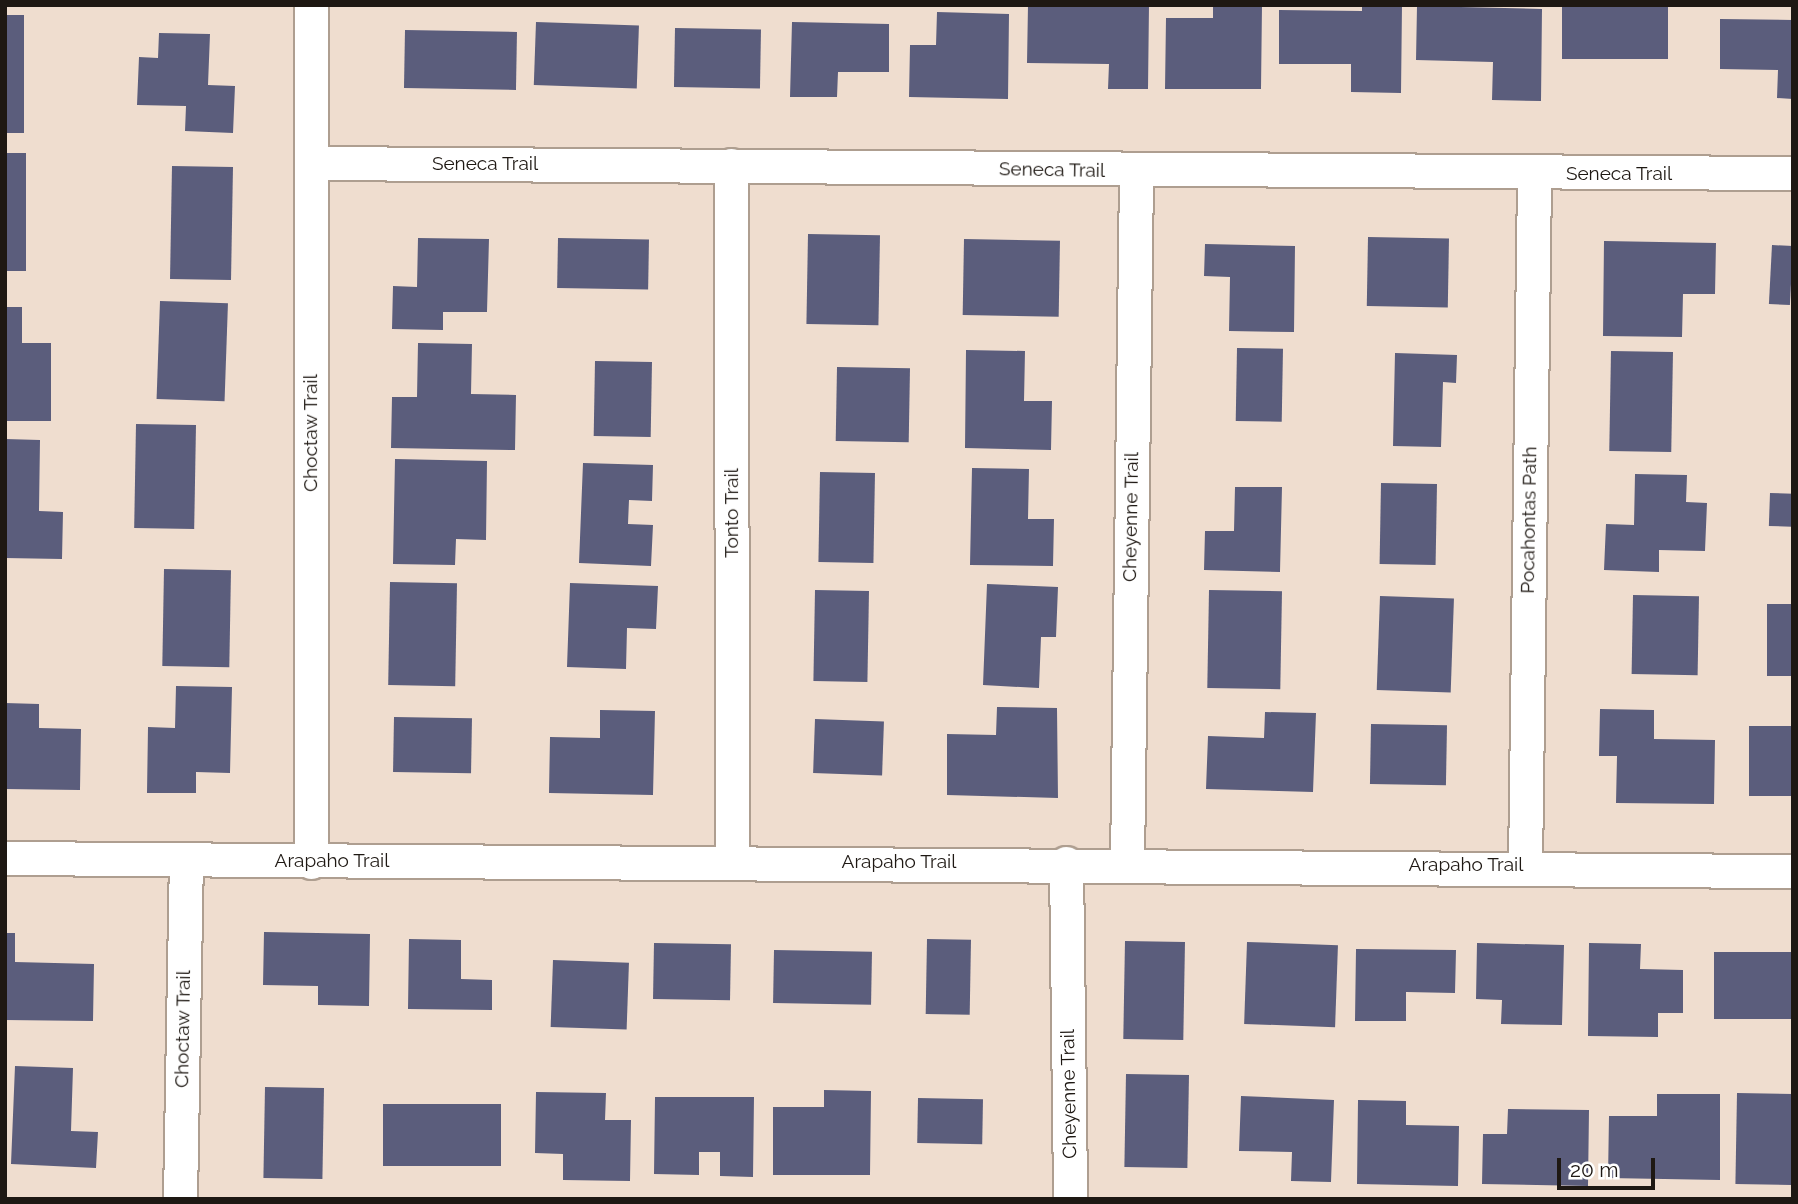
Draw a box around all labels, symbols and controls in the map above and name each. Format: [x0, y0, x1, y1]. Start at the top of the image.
street label: Seneca Trail [432, 153, 538, 175]
street label: Seneca Trail [998, 158, 1106, 182]
street label: Seneca Trail [1566, 163, 1672, 185]
street label: Choctaw Trail [300, 374, 322, 492]
street label: Pocahontas Path [1516, 446, 1542, 594]
street label: Cheyenne Trail [1118, 452, 1144, 582]
street label: Tonto Trail [721, 468, 743, 558]
street label: Arapaho Trail [274, 850, 390, 872]
street label: Arapaho Trail [841, 851, 957, 873]
street label: Arapaho Trail [1408, 854, 1524, 876]
street label: Choctaw Trail [171, 969, 195, 1089]
street label: Cheyenne Trail [1056, 1029, 1082, 1159]
scale bar [1560, 1144, 1658, 1188]
text: 20 m [1570, 1157, 1618, 1182]

